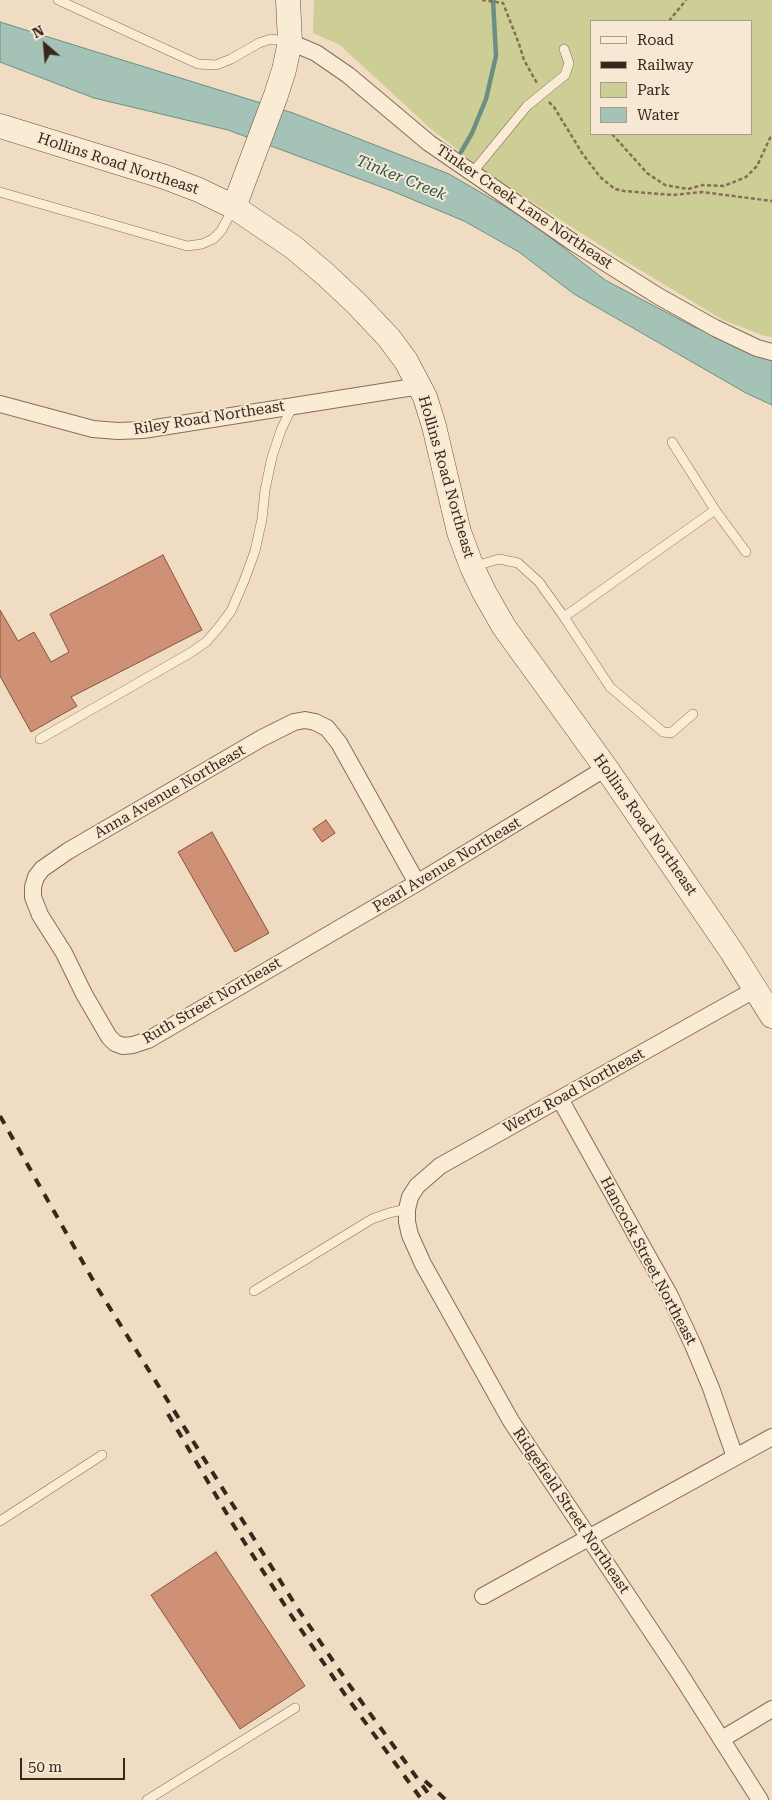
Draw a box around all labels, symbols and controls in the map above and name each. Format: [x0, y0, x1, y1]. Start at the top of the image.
north arrow [20, 20, 70, 70]
legend [590, 20, 752, 135]
text: N [30, 22, 47, 41]
text: Road [637, 31, 674, 49]
text: Railway [637, 56, 694, 74]
text: Park [637, 81, 670, 99]
text: Water [637, 106, 679, 124]
street label: Hollins Road Northeast [35, 129, 201, 199]
street label: Tinker Creek Lane Northeast [432, 141, 616, 273]
water label: Tinker Creek [353, 151, 449, 205]
street label: Hollins Road Northeast [414, 393, 478, 561]
street label: Riley Road Northeast [132, 397, 286, 439]
street label: Anna Avenue Northeast [91, 741, 249, 843]
street label: Hollins Road Northeast [589, 751, 701, 899]
street label: Pearl Avenue Northeast [370, 814, 524, 916]
street label: Ruth Street Northeast [139, 954, 285, 1048]
street label: Wertz Road Northeast [500, 1045, 648, 1137]
street label: Hancock Street Northeast [596, 1174, 700, 1348]
street label: Ridgefield Street Northeast [509, 1425, 633, 1597]
scale bar [22, 1748, 128, 1780]
text: 50 m [28, 1758, 62, 1776]

